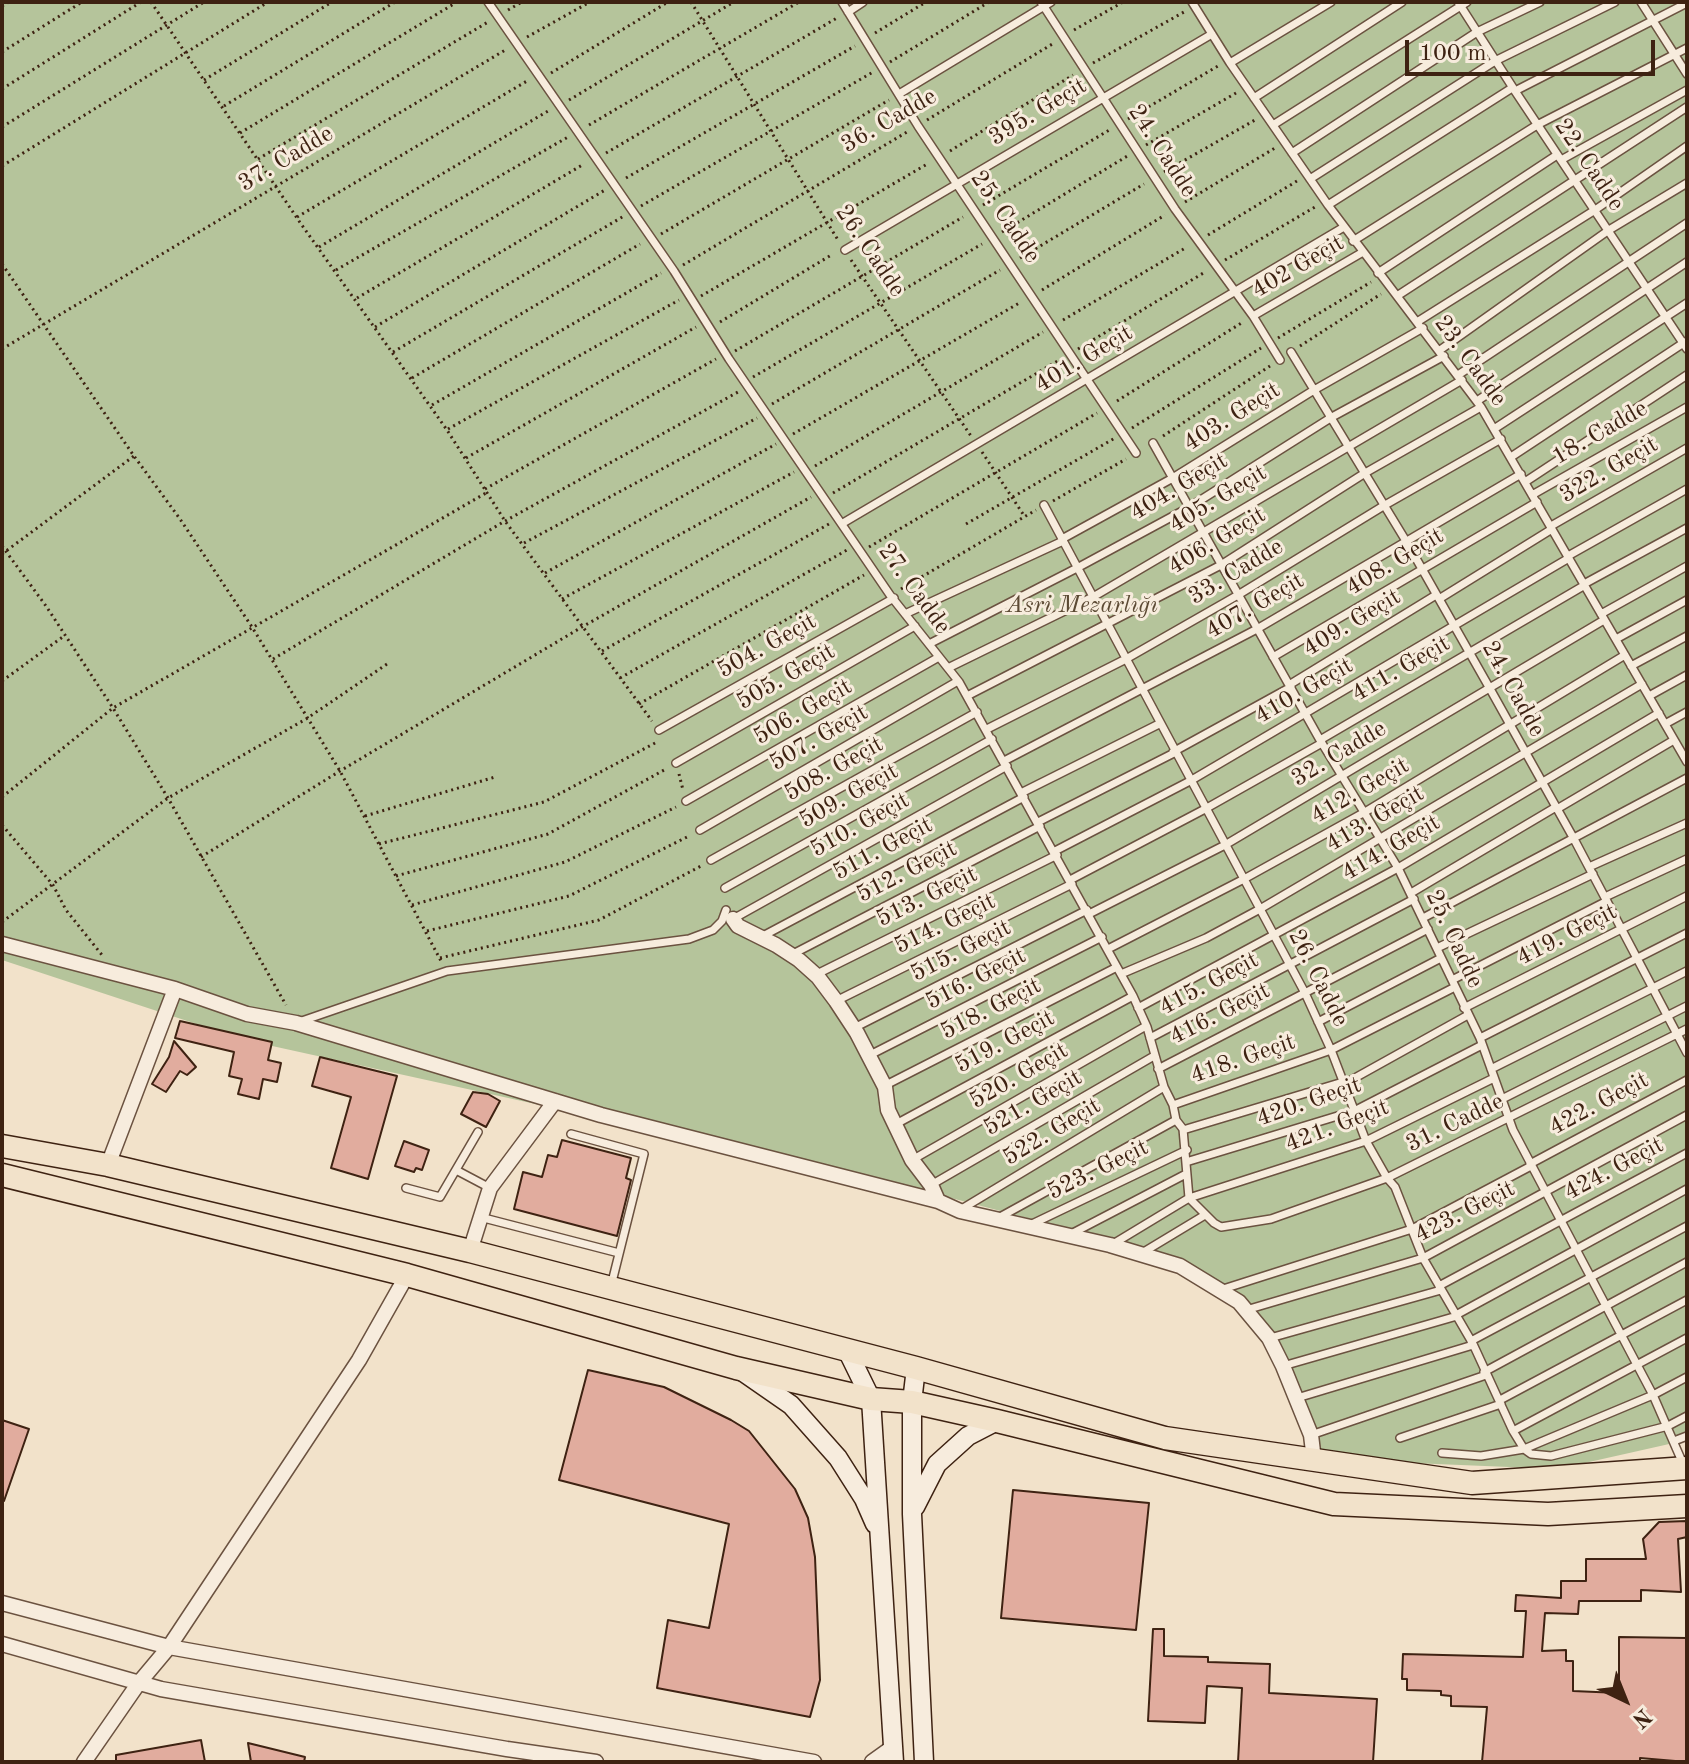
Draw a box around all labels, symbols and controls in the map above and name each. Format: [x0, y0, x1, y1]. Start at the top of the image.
scale bar [1409, 24, 1659, 74]
text: 100 m [1419, 42, 1487, 66]
street label: 395. Geçit [984, 72, 1092, 152]
street label: 36. Cadde [836, 82, 942, 160]
street label: 24. Cadde [1121, 99, 1203, 203]
street label: 22. Cadde [1548, 113, 1630, 217]
street label: 37. Cadde [233, 120, 339, 198]
street label: 25. Cadde [964, 165, 1046, 269]
street label: 26. Cadde [829, 199, 911, 303]
street label: 402 Geçit [1247, 229, 1349, 305]
street label: 23. Cadde [1427, 310, 1513, 412]
street label: 401. Geçit [1030, 319, 1138, 399]
street label: 403. Geçit [1178, 376, 1286, 458]
street label: 18. Cadde [1547, 394, 1653, 472]
street label: 322. Geçit [1555, 430, 1663, 510]
street label: 404. Geçit [1125, 447, 1233, 527]
street label: 405. Geçit [1164, 459, 1272, 539]
street label: 406. Geçit [1163, 501, 1271, 581]
street label: 408. Geçit [1341, 522, 1449, 602]
street label: 33. Cadde [1183, 533, 1289, 611]
street label: 27. Cadde [871, 538, 957, 640]
street label: 407. Geçit [1201, 566, 1309, 646]
street label: 409. Geçit [1298, 583, 1406, 663]
park label: Asri Mezarlığı [1006, 592, 1158, 620]
street label: 504. Geçit [712, 607, 822, 685]
street label: 411. Geçit [1347, 629, 1455, 709]
street label: 24. Cadde [1475, 636, 1551, 742]
street label: 505. Geçit [732, 637, 840, 717]
street label: 410. Geçit [1250, 651, 1358, 731]
street label: 506. Geçit [749, 672, 857, 752]
street label: 507. Geçit [765, 698, 873, 778]
street label: 32. Cadde [1286, 715, 1392, 793]
street label: 508. Geçit [779, 730, 889, 808]
street label: 412. Geçit [1306, 751, 1414, 831]
street label: 509. Geçit [794, 757, 904, 835]
street label: 413. Geçit [1321, 779, 1429, 859]
street label: 510. Geçit [805, 786, 915, 864]
street label: 414. Geçit [1337, 808, 1445, 888]
street label: 511. Geçit [828, 811, 938, 887]
street label: 512. Geçit [852, 834, 962, 910]
street label: 513. Geçit [872, 860, 982, 934]
street label: 25. Cadde [1419, 885, 1489, 993]
street label: 514. Geçit [890, 887, 1000, 961]
street label: 419. Geçit [1512, 897, 1622, 973]
street label: 515. Geçit [906, 913, 1016, 989]
street label: 26. Cadde [1281, 925, 1355, 1031]
street label: 516. Geçit [921, 941, 1031, 1017]
street label: 415. Geçit [1154, 946, 1264, 1022]
street label: 518. Geçit [936, 971, 1046, 1047]
street label: 416. Geçit [1165, 976, 1275, 1052]
street label: 519. Geçit [950, 1004, 1060, 1080]
street label: 418. Geçit [1187, 1028, 1299, 1090]
street label: 520. Geçit [965, 1036, 1073, 1116]
street label: 521. Geçit [979, 1063, 1087, 1143]
street label: 422. Geçit [1544, 1066, 1654, 1142]
street label: 420. Geçit [1253, 1071, 1365, 1133]
street label: 31. Cadde [1401, 1087, 1509, 1159]
street label: 522. Geçit [998, 1092, 1106, 1172]
street label: 421. Geçit [1281, 1093, 1393, 1159]
street label: 424. Geçit [1559, 1131, 1669, 1207]
street label: 523. Geçit [1043, 1133, 1153, 1207]
street label: 423. Geçit [1410, 1174, 1520, 1250]
north arrow [1585, 1660, 1665, 1740]
text: N [1628, 1704, 1655, 1731]

